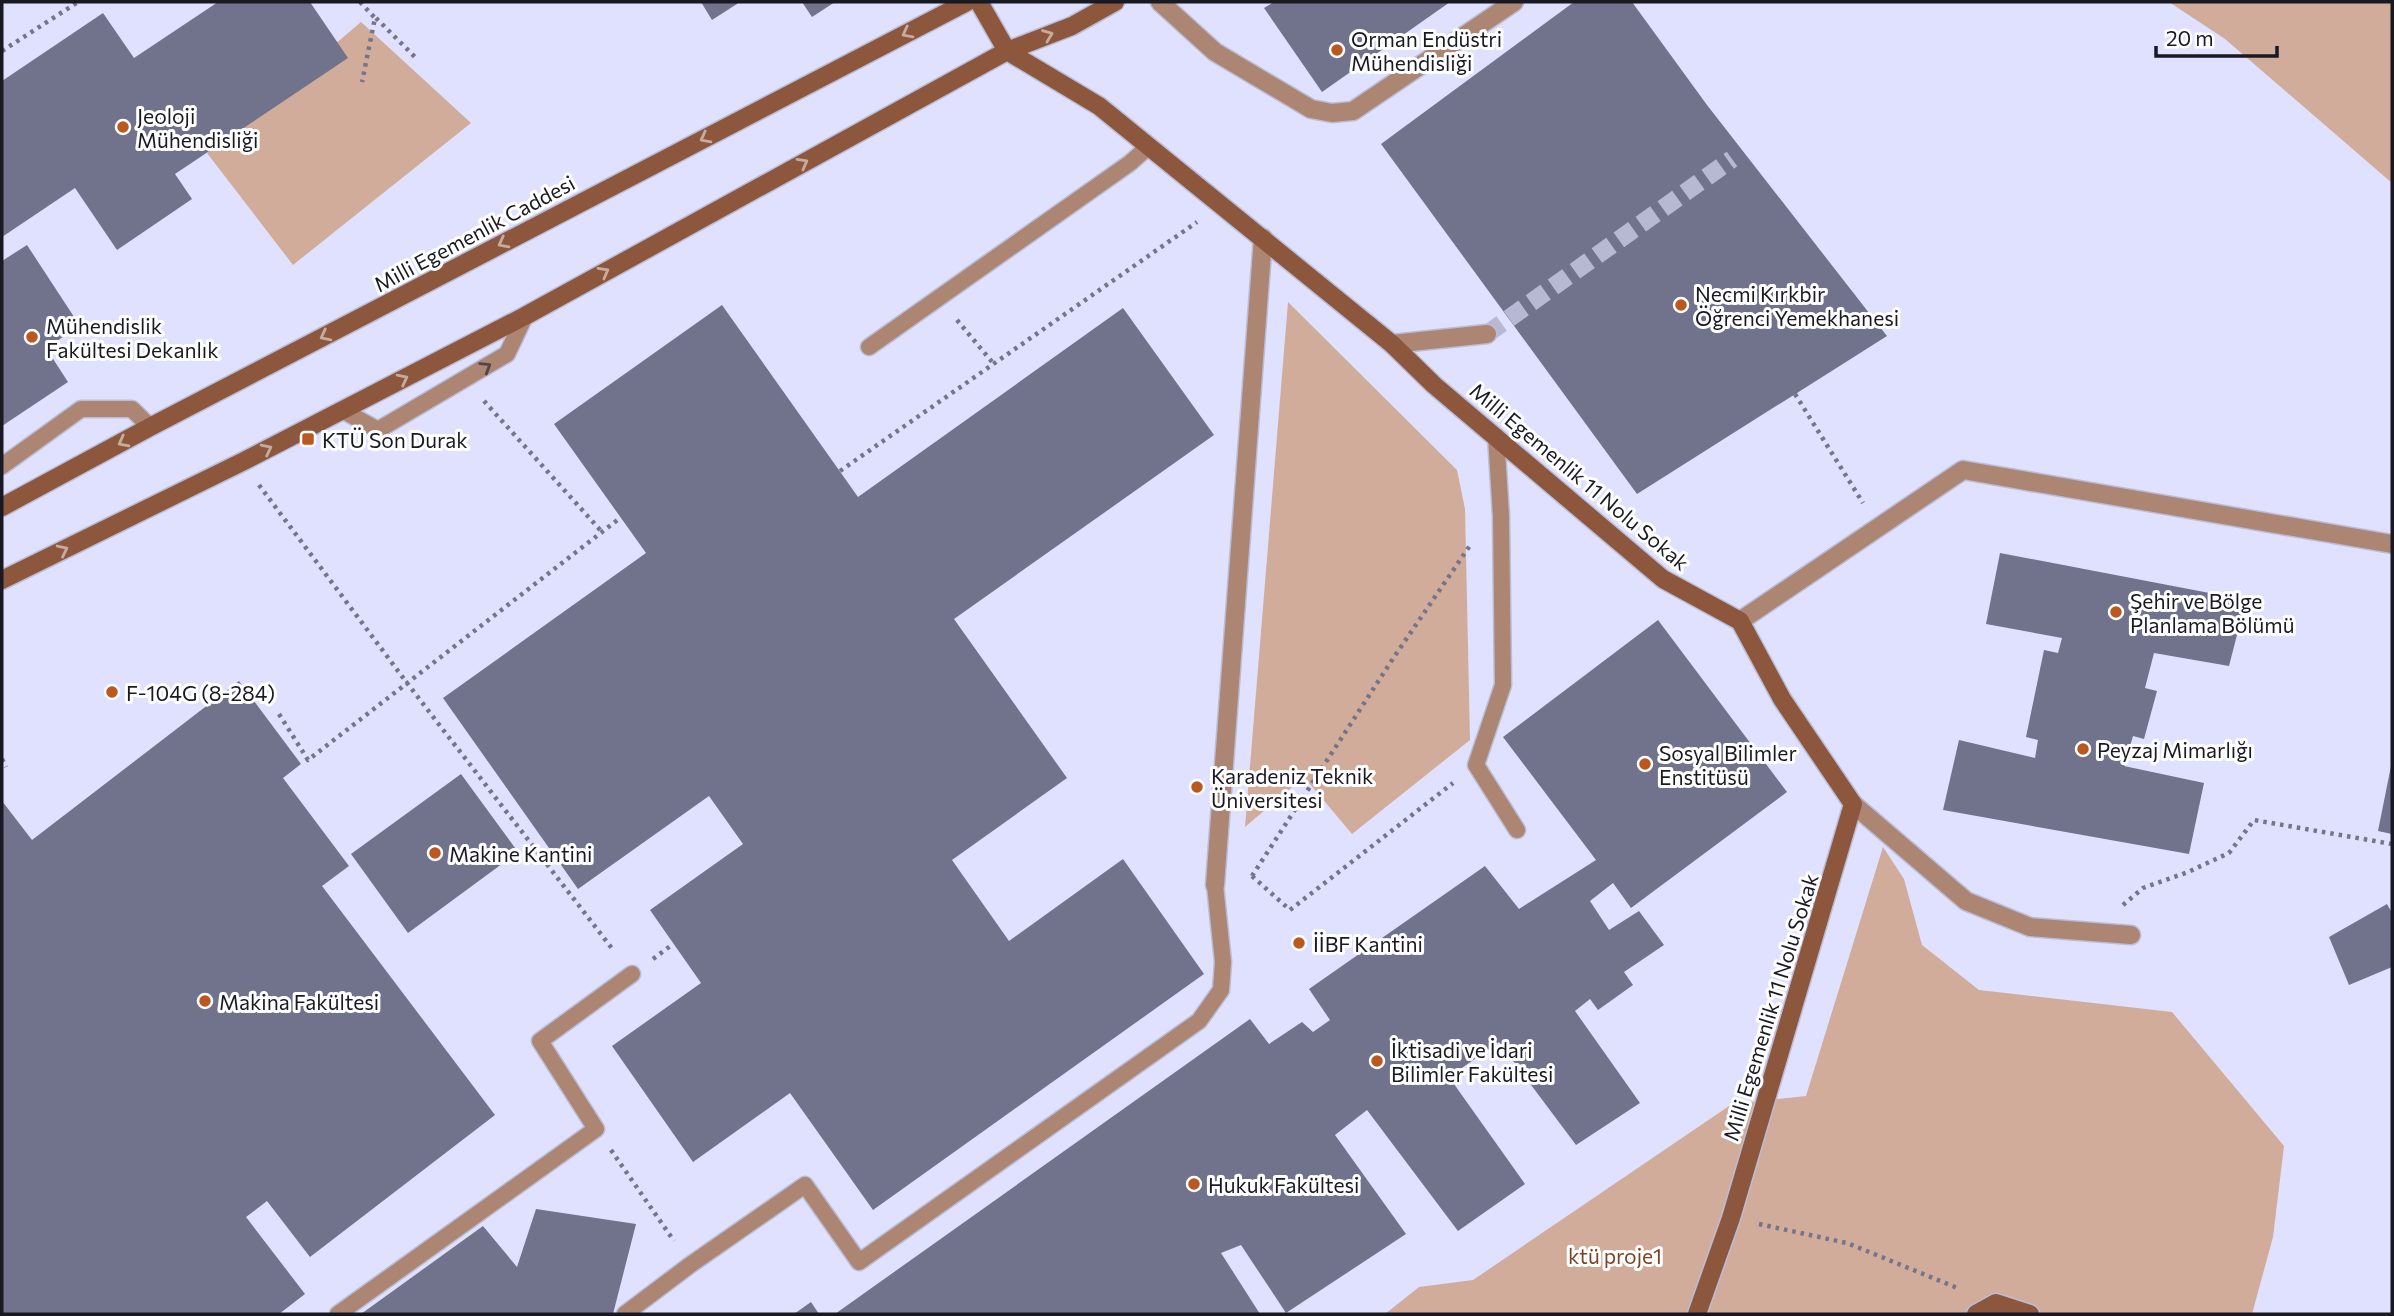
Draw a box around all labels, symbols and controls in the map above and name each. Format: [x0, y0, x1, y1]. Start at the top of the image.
scale bar [2156, 14, 2277, 58]
one-way arrow [902, 25, 914, 39]
text: 20 m [2166, 25, 2214, 50]
place label: Orman Endüstri Mühendisliği [1351, 26, 1502, 75]
one-way arrow [1042, 30, 1054, 44]
marker: Orman Endüstri Mühendisliği [1329, 42, 1345, 58]
place label: Jeoloji Mühendisliği [137, 103, 259, 152]
marker: Jeoloji Mühendisliği [115, 119, 131, 135]
one-way arrow [700, 130, 712, 144]
one-way arrow [796, 158, 809, 171]
street label: Milli Egemenlik Caddesi [369, 169, 579, 297]
one-way arrow [498, 235, 510, 249]
one-way arrow [597, 267, 609, 280]
place label: Necmi Kırkbir Öğrenci Yemekhanesi [1695, 281, 1899, 330]
marker: Necmi Kırkbir Öğrenci Yemekhanesi [1673, 297, 1689, 313]
place label: Mühendislik Fakültesi Dekanlık [46, 313, 219, 362]
one-way arrow [319, 328, 332, 342]
marker: Mühendislik Fakültesi Dekanlık [24, 329, 40, 345]
one-way arrow [479, 362, 492, 375]
one-way arrow [396, 373, 408, 387]
street label: Milli Egemenlik 11 Nolu Sokak [1466, 377, 1694, 575]
place label: KTÜ Son Durak [322, 427, 468, 452]
marker: KTÜ Son Durak [300, 431, 316, 447]
one-way arrow [118, 433, 130, 447]
one-way arrow [260, 443, 272, 457]
one-way arrow [56, 544, 68, 558]
place label: Şehir ve Bölge Planlama Bölümü [2130, 588, 2294, 637]
marker: Şehir ve Bölge Planlama Bölümü [2108, 604, 2124, 620]
place label: F-104G (8-284) [126, 680, 275, 705]
marker: F-104G (8-284) [104, 684, 120, 700]
place label: Peyzaj Mimarlığı [2097, 737, 2253, 762]
place label: Sosyal Bilimler Enstitüsü [1659, 740, 1797, 789]
marker: Peyzaj Mimarlığı [2075, 741, 2091, 757]
marker: Sosyal Bilimler Enstitüsü [1637, 756, 1653, 772]
place label: Karadeniz Teknik Üniversitesi [1211, 763, 1373, 812]
marker: Karadeniz Teknik Üniversitesi [1189, 779, 1205, 795]
place label: Makine Kantini [449, 841, 592, 866]
marker: Makine Kantini [427, 845, 443, 861]
street label: Milli Egemenlik 11 Nolu Sokak [1717, 870, 1823, 1144]
place label: İİBF Kantini [1313, 931, 1423, 956]
marker: İİBF Kantini [1291, 935, 1307, 951]
place label: Makina Fakültesi [219, 989, 379, 1014]
marker: Makina Fakültesi [197, 993, 213, 1009]
place label: İktisadi ve İdari Bilimler Fakültesi [1391, 1037, 1553, 1086]
marker: İktisadi ve İdari Bilimler Fakültesi [1369, 1053, 1385, 1069]
place label: Hukuk Fakültesi [1208, 1172, 1360, 1197]
marker: Hukuk Fakültesi [1186, 1176, 1202, 1192]
park label: ktü proje1 [1568, 1243, 1662, 1268]

